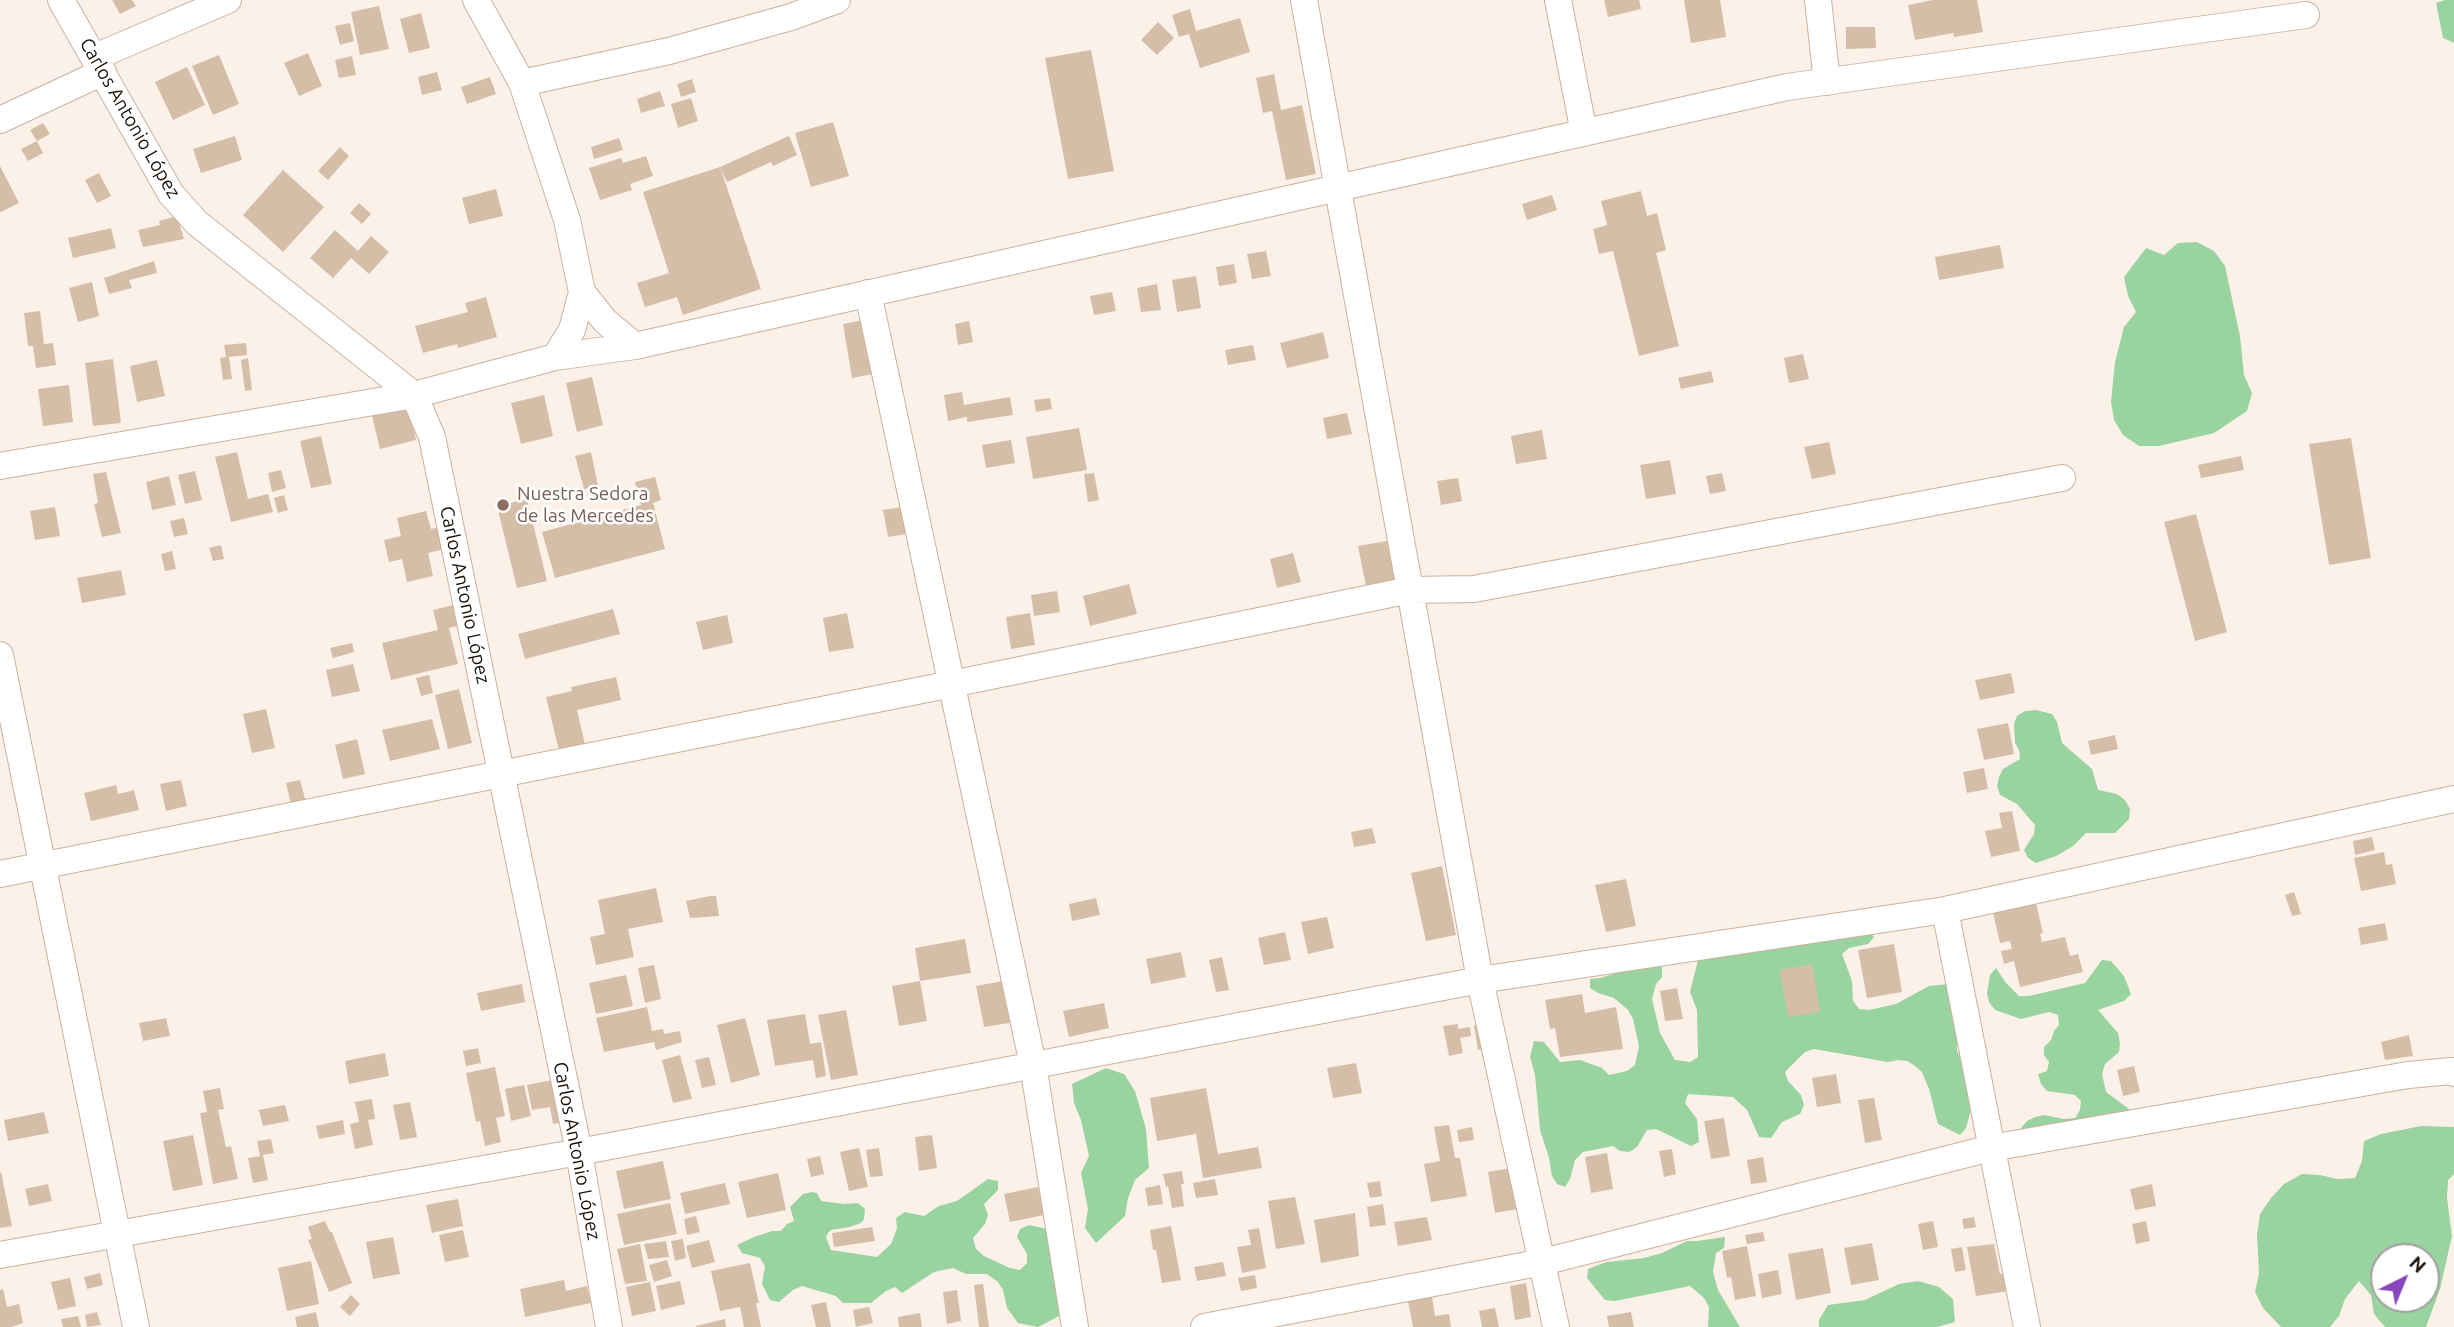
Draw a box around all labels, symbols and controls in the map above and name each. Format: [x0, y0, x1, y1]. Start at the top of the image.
street label: Carlos Antonio López [75, 34, 185, 202]
place label: Nuestra Sedora de las Mercedes [517, 483, 654, 527]
marker: Nuestra Sedora de las Mercedes [495, 497, 511, 513]
street label: Carlos Antonio López [435, 504, 495, 686]
street label: Carlos Antonio López [549, 1060, 605, 1242]
north arrow [2370, 1243, 2440, 1313]
text: N [2405, 1251, 2431, 1277]

